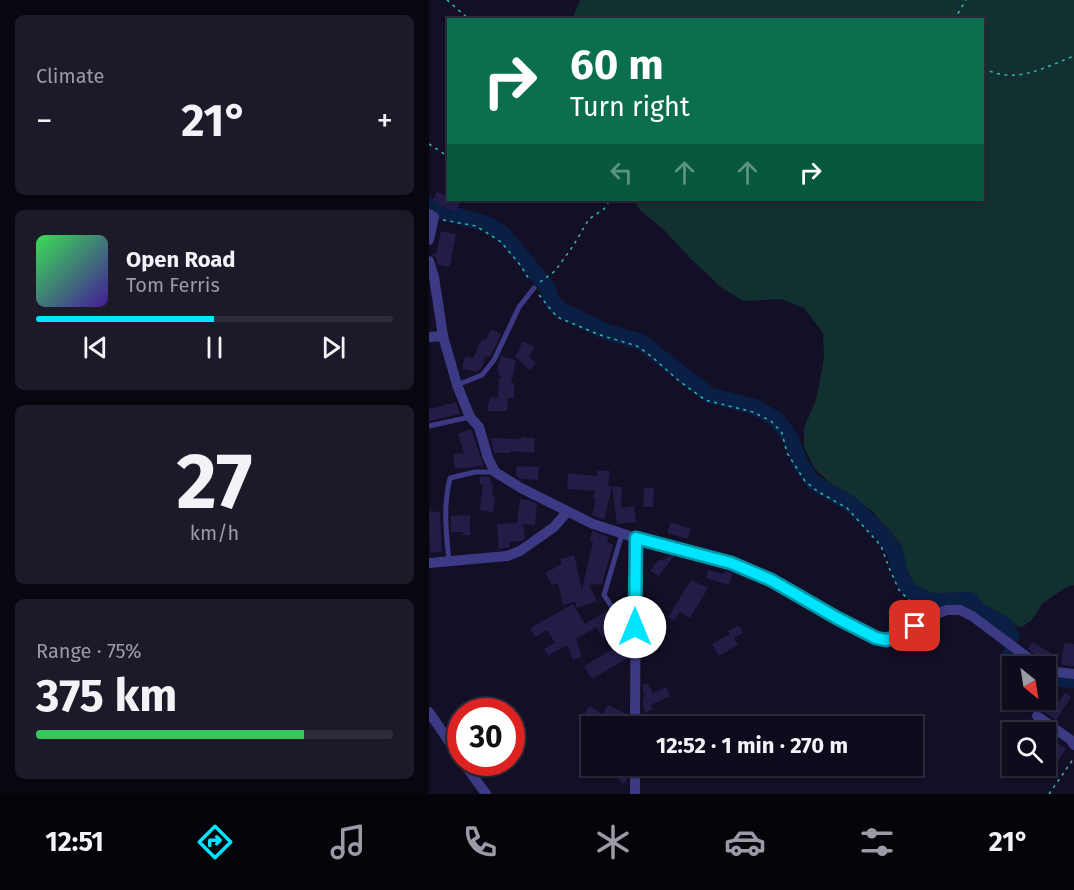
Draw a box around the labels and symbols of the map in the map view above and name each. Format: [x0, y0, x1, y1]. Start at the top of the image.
position arrow [603, 595, 667, 659]
pin [889, 600, 940, 651]
north arrow [1002, 656, 1056, 710]
speed limit sign: 30 [447, 698, 525, 776]

